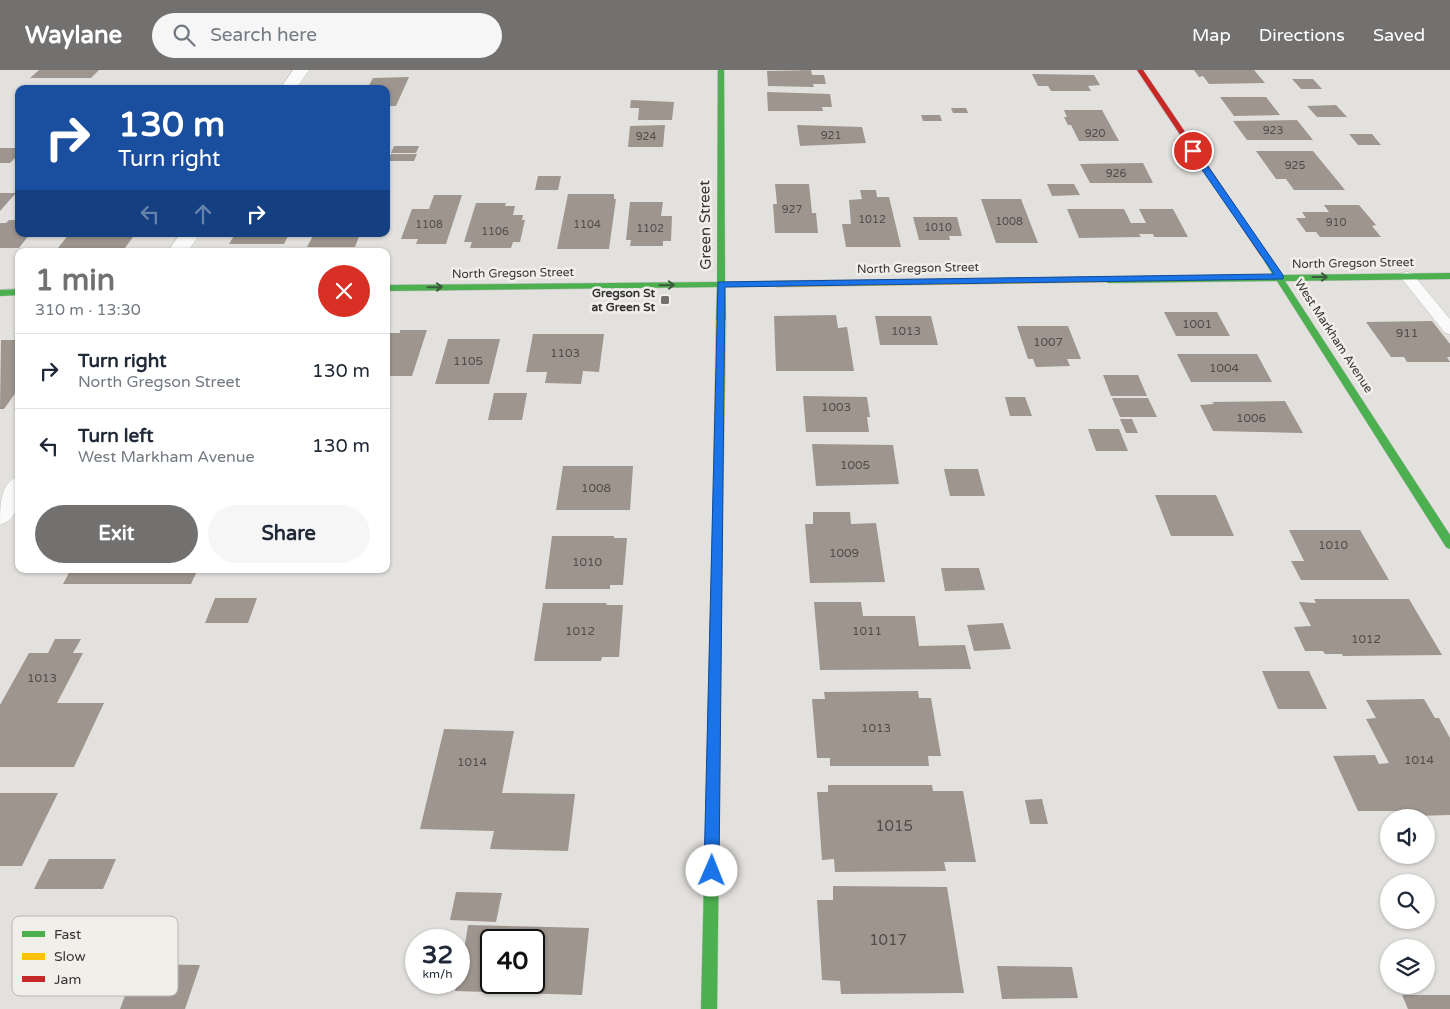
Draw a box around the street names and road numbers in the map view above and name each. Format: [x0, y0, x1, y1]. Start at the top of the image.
street label: Green Street [695, 180, 715, 270]
street label: North Gregson Street [1292, 255, 1415, 271]
street label: North Gregson Street [857, 260, 980, 276]
street label: North Gregson Street [452, 265, 575, 281]
street label: West Markham Avenue [1292, 277, 1376, 396]

